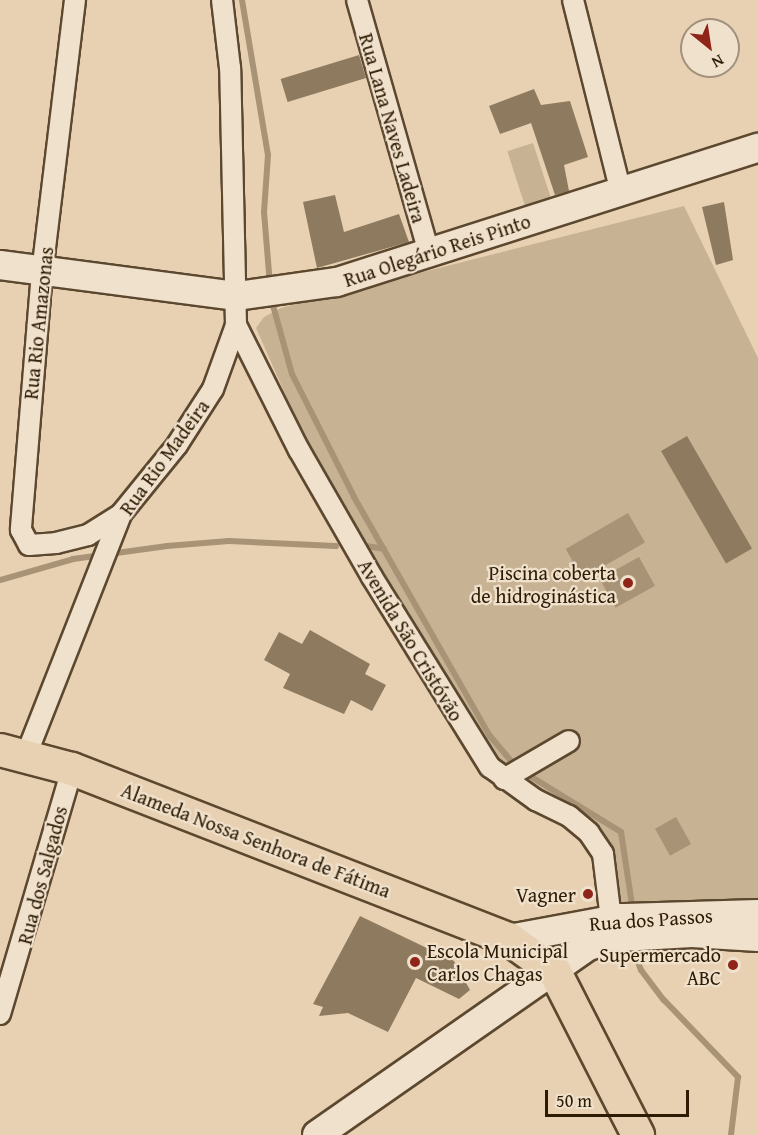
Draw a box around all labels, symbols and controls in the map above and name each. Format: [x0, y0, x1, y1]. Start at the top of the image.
north arrow [680, 18, 740, 78]
street label: Rua Lana Naves Ladeira [354, 30, 432, 226]
text: N [707, 49, 729, 75]
street label: Rua Olegário Reis Pinto [341, 208, 533, 292]
street label: Rua Rio Amazonas [18, 245, 58, 401]
street label: Rua Rio Madeira [114, 395, 214, 519]
street label: Avenida São Cristóvão [353, 555, 469, 725]
place label: Piscina coberta de hidroginástica [471, 560, 616, 607]
marker: Piscina coberta de hidroginástica [621, 576, 635, 590]
street label: Alameda Nossa Senhora de Fátima [118, 777, 394, 903]
street label: Rua dos Salgados [12, 803, 72, 947]
place label: Vagner [516, 882, 576, 906]
marker: Vagner [581, 887, 595, 901]
street label: Rua dos Passos [588, 903, 714, 935]
place label: Escola Municipal Carlos Chagas [427, 939, 568, 986]
place label: Supermercado ABC [599, 942, 721, 989]
marker: Escola Municipal Carlos Chagas [408, 955, 422, 969]
marker: Supermercado ABC [726, 958, 740, 972]
scale bar [548, 1078, 692, 1116]
text: 50 m [556, 1087, 592, 1114]

